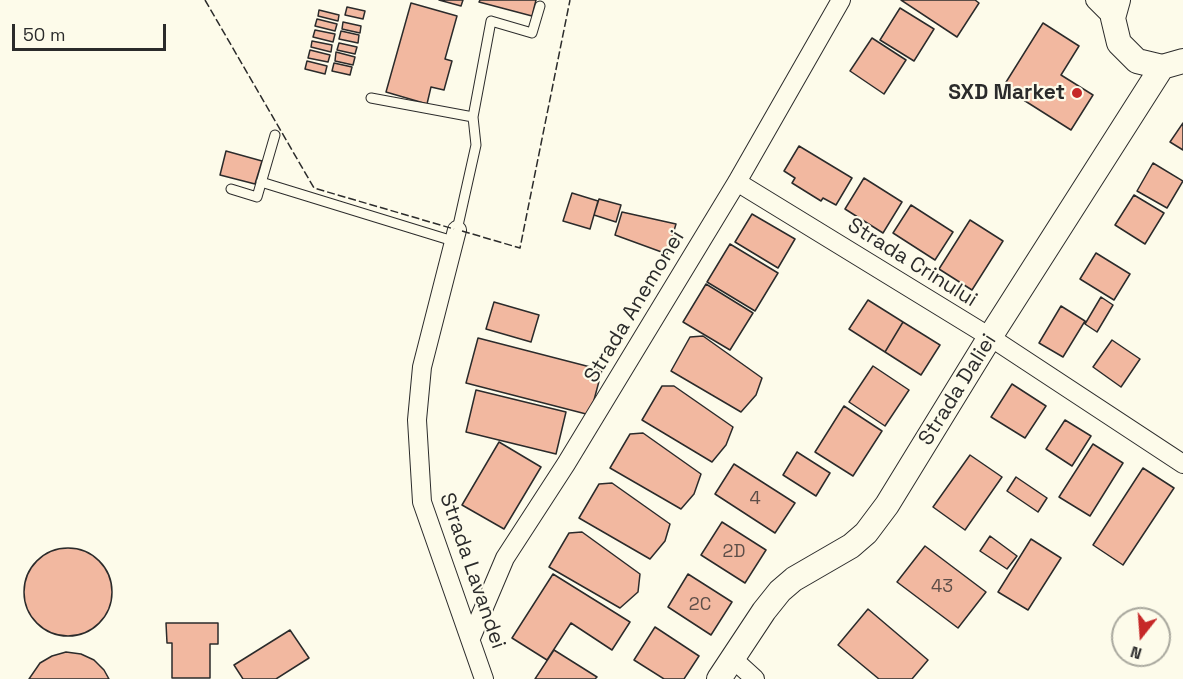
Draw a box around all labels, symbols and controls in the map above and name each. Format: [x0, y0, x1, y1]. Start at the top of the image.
scale bar [15, 12, 170, 50]
text: 50 m [23, 23, 65, 46]
place label: SXD Market [948, 80, 1065, 106]
marker: SXD Market [1070, 86, 1084, 100]
street label: Strada Crinului [843, 213, 981, 313]
street label: Strada Anemonei [580, 226, 690, 388]
street label: Strada Daliei [914, 330, 1002, 450]
house number: 4 [749, 488, 761, 510]
street label: Strada Lavandei [434, 490, 510, 652]
house number: 2D [723, 541, 745, 563]
house number: 43 [931, 576, 953, 598]
house number: 2C [689, 594, 711, 616]
north arrow [1111, 607, 1171, 667]
text: N [1128, 641, 1144, 664]

